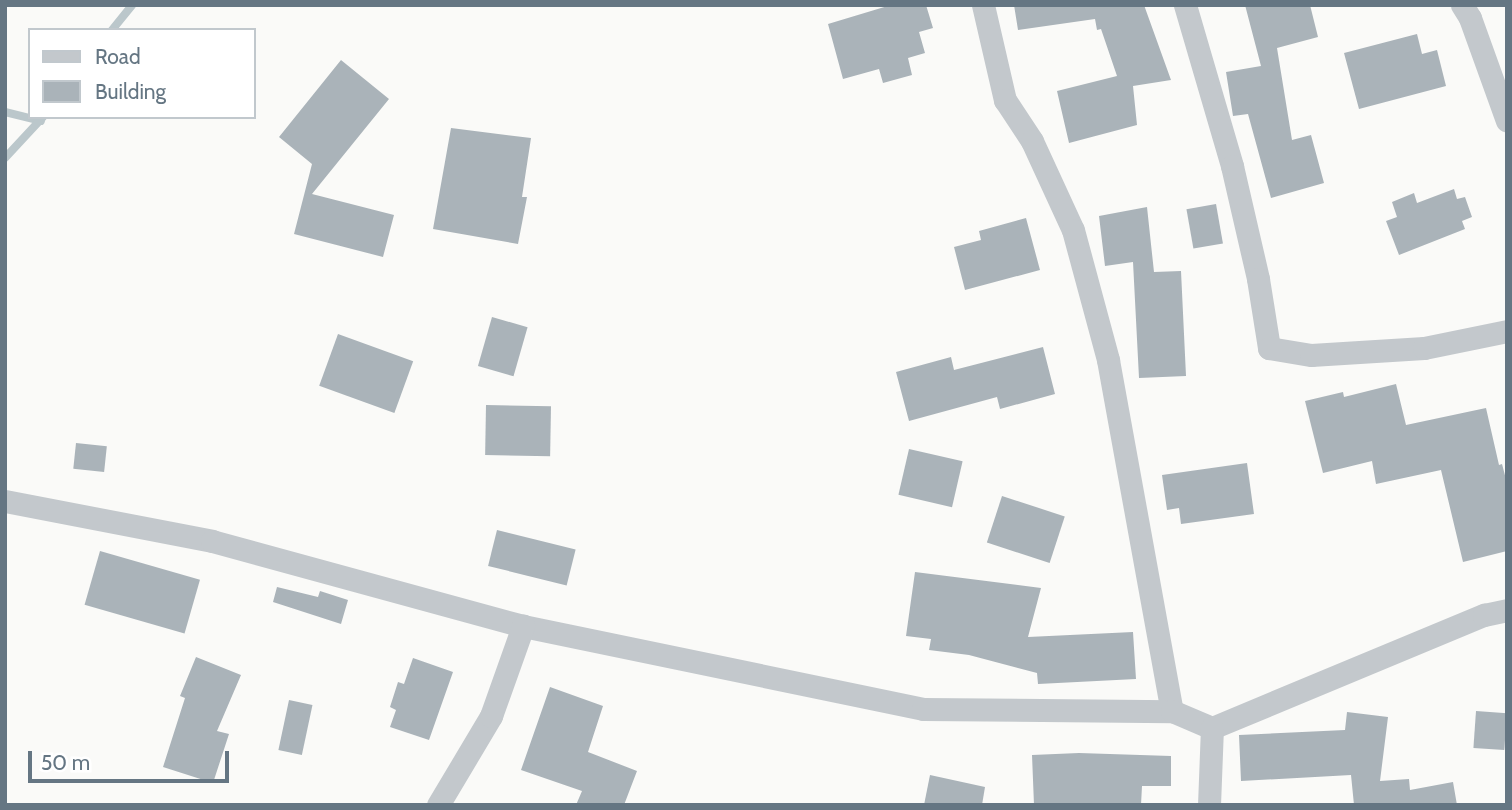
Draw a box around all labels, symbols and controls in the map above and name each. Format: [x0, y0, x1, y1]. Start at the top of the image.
legend [28, 28, 256, 119]
text: Road [95, 44, 141, 69]
text: Building [95, 79, 166, 104]
scale bar [32, 736, 233, 780]
text: 50 m [41, 750, 90, 775]

